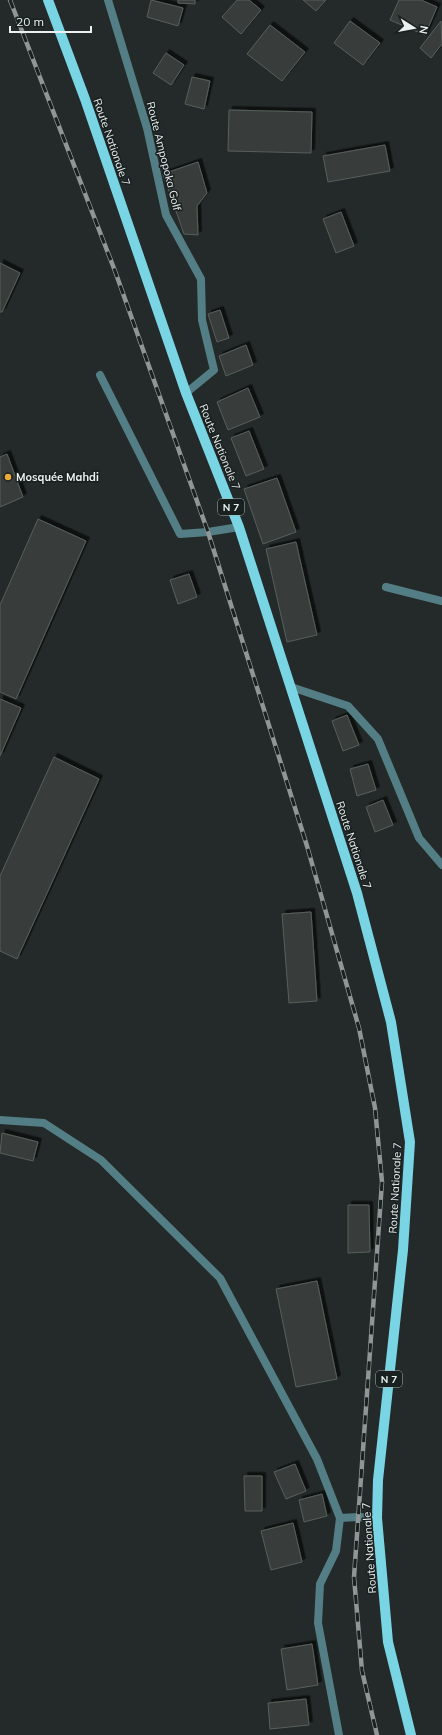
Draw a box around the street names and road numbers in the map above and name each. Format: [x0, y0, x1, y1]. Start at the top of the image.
street label: Route Nationale 7 [90, 96, 134, 188]
street label: Route Ampopoka Golf [144, 100, 184, 212]
street label: Route Nationale 7 [196, 402, 244, 492]
road number: N 7 [218, 499, 244, 515]
street label: Route Nationale 7 [333, 799, 375, 891]
street label: Route Nationale 7 [386, 1142, 404, 1234]
road number: N 7 [376, 1371, 402, 1387]
street label: Route Nationale 7 [359, 1502, 379, 1594]

